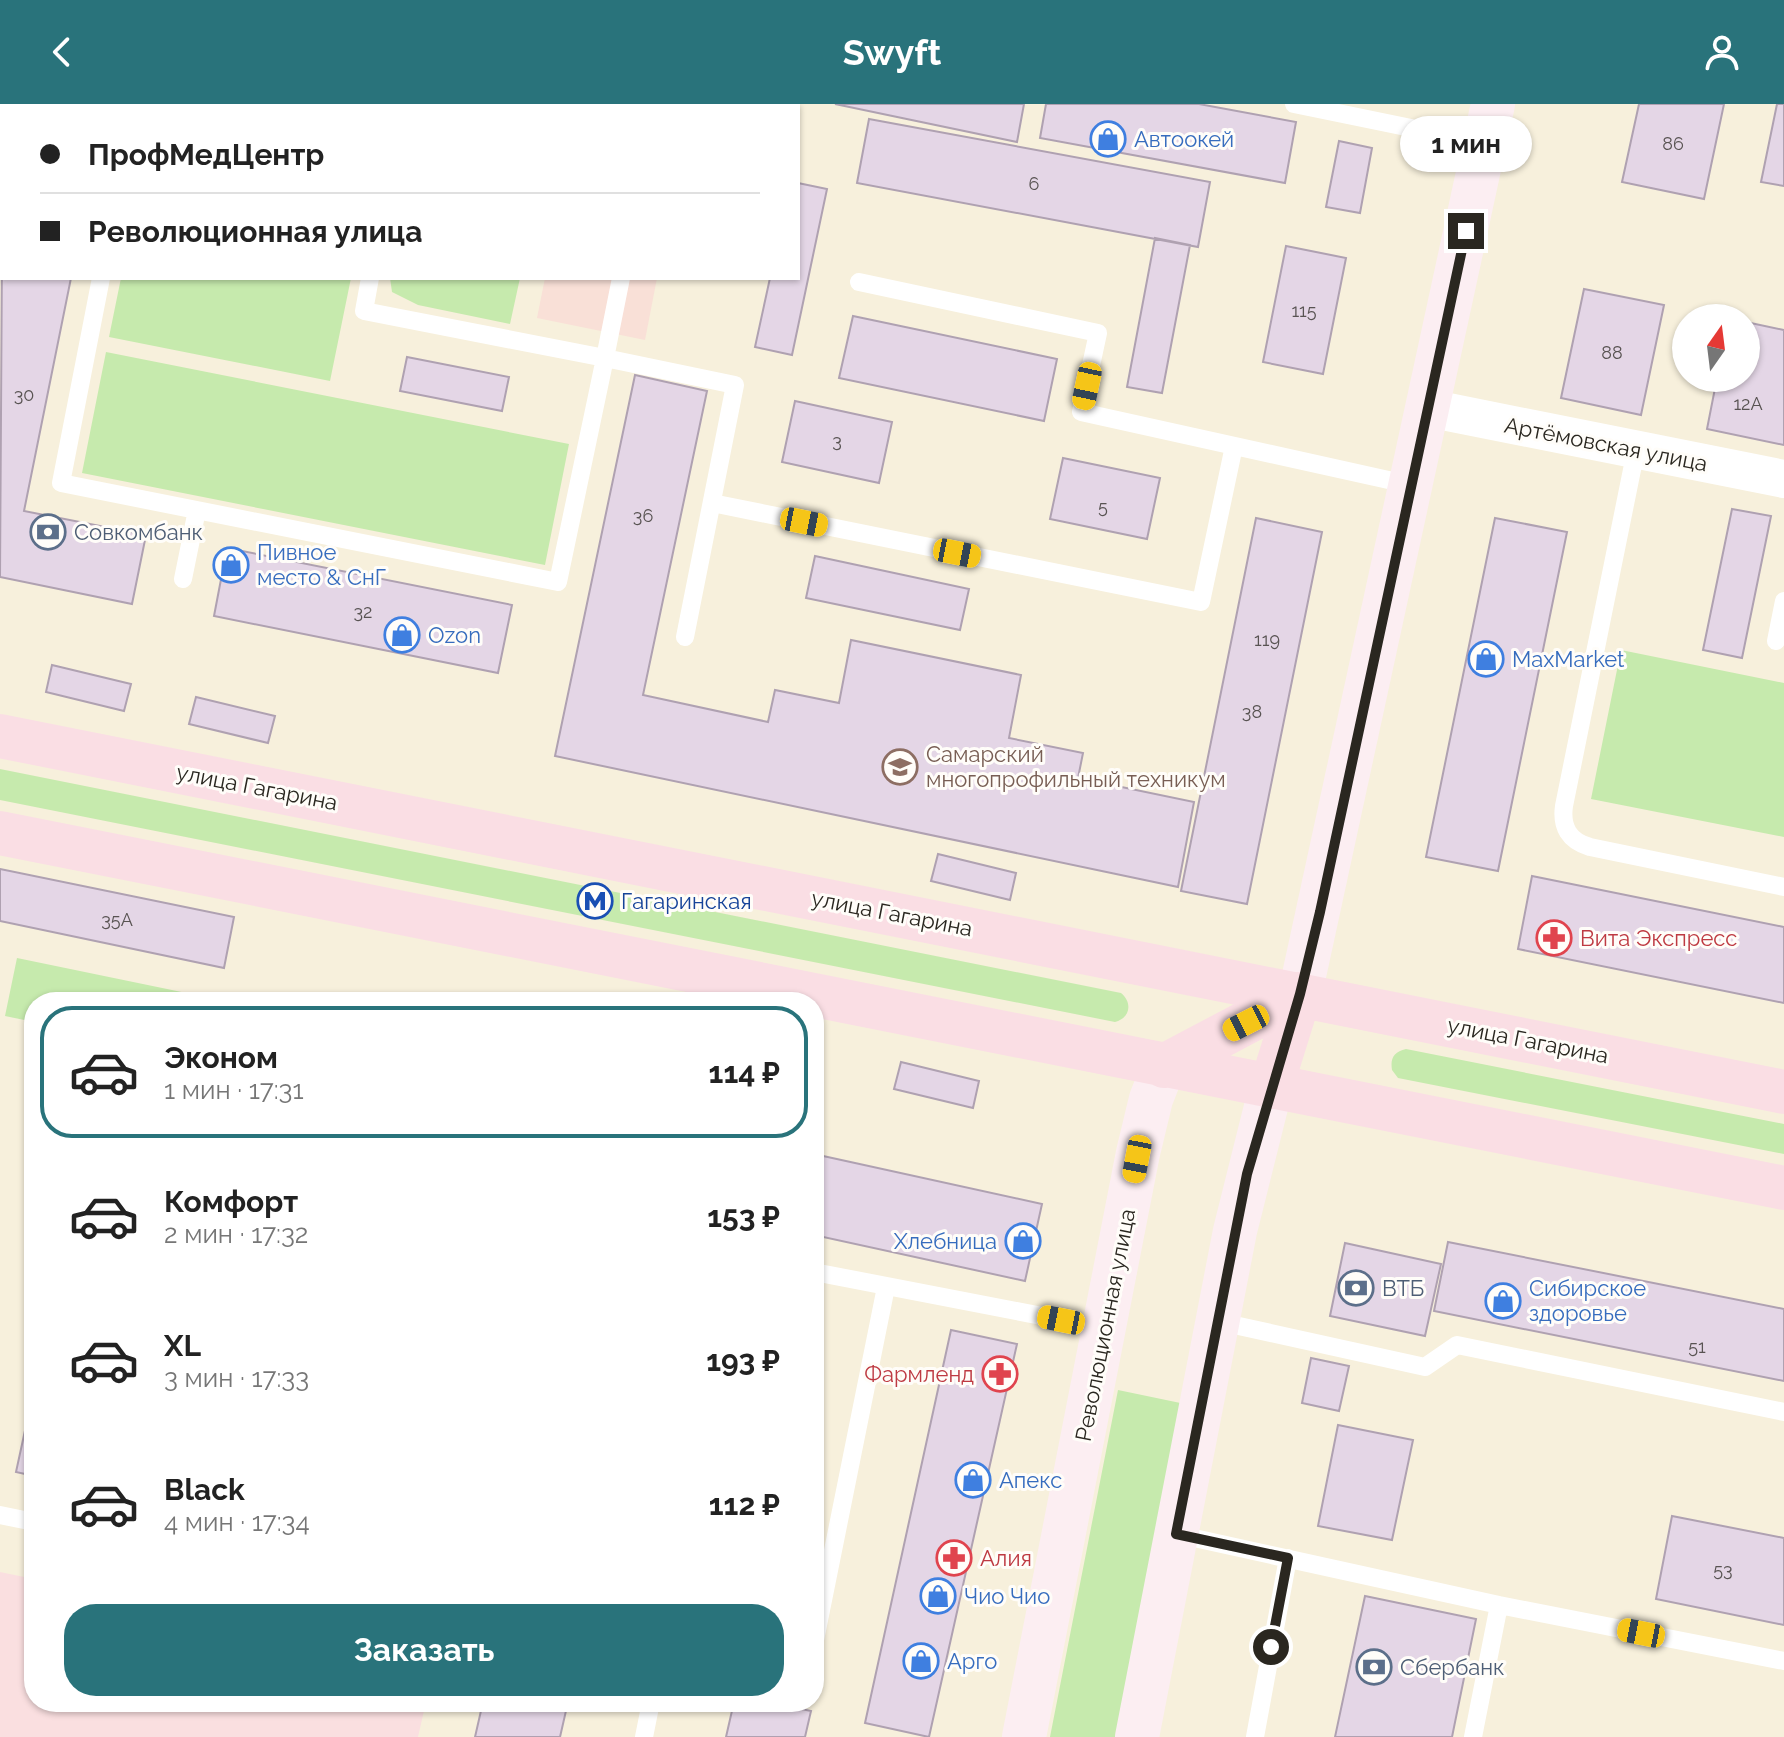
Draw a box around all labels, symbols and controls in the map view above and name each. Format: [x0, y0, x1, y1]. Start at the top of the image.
icon: back [40, 30, 84, 74]
icon: person [1700, 30, 1744, 74]
text: Swyft [843, 31, 941, 73]
callout: 1 мин [1400, 115, 1532, 171]
shop icon: Автоокей [1089, 120, 1127, 158]
place label: Автоокей [1134, 126, 1234, 152]
text: 1 мин [1431, 129, 1501, 159]
house number: 86 [1662, 133, 1684, 154]
text: ПрофМедЦентр [88, 137, 324, 172]
house number: 6 [1029, 173, 1040, 194]
route end [1448, 213, 1484, 249]
text: Революционная улица [88, 214, 422, 249]
house number: 115 [1291, 300, 1317, 321]
north arrow [1672, 304, 1760, 392]
map controls [1672, 304, 1760, 392]
house number: 88 [1601, 342, 1623, 363]
car [1070, 360, 1104, 412]
house number: 30 [14, 384, 34, 405]
house number: 12А [1733, 393, 1763, 414]
street label: Артёмовская улица [1502, 412, 1710, 476]
house number: 3 [832, 430, 842, 451]
house number: 5 [1098, 496, 1108, 517]
house number: 36 [633, 505, 653, 526]
car [778, 506, 830, 538]
bank icon: Совкомбанк [29, 513, 67, 551]
place label: Совкомбанк [74, 519, 203, 545]
car [931, 537, 983, 569]
place label: Пивное место & СнГ [257, 539, 386, 590]
shop icon: Пивное место & СнГ [212, 546, 250, 584]
house number: 32 [354, 601, 373, 622]
shop icon: Ozon [383, 616, 421, 654]
place label: Ozon [428, 622, 481, 648]
house number: 119 [1254, 629, 1280, 650]
shop icon: MaxMarket [1467, 640, 1505, 678]
place label: MaxMarket [1512, 646, 1625, 672]
house number: 38 [1242, 701, 1262, 722]
place label: Самарский многопрофильный техникум [926, 741, 1226, 792]
school or university icon: Самарский многопрофильный техникум [881, 748, 919, 786]
street label: улица Гагарина [174, 759, 340, 815]
metro station icon: Гагаринская [576, 882, 614, 920]
street label: улица Гагарина [809, 885, 975, 941]
place label: Гагаринская [621, 888, 752, 914]
house number: 35А [101, 909, 133, 930]
pharmacy icon: Вита Экспресс [1535, 919, 1573, 957]
place label: Вита Экспресс [1580, 925, 1737, 951]
car [1219, 1001, 1273, 1045]
street label: улица Гагарина [1445, 1012, 1611, 1068]
icon: car [68, 1036, 140, 1108]
text: Эконом [164, 1040, 278, 1075]
text: 114 ₽ [709, 1055, 780, 1090]
text: 1 мин · 17:31 [164, 1075, 304, 1105]
car [1121, 1133, 1153, 1185]
icon: car [68, 1180, 140, 1252]
text: Комфорт [164, 1184, 298, 1219]
text: 153 ₽ [707, 1199, 780, 1234]
street label: Революционная улица [1070, 1207, 1140, 1443]
text: 2 мин · 17:32 [164, 1219, 308, 1249]
shop icon: Хлебница [1004, 1222, 1042, 1260]
place label: Хлебница [894, 1228, 997, 1254]
bank icon: ВТБ [1337, 1269, 1375, 1307]
place label: ВТБ [1382, 1275, 1424, 1301]
place label: Сибирское здоровье [1529, 1275, 1646, 1326]
shop icon: Сибирское здоровье [1484, 1282, 1522, 1320]
car [1035, 1304, 1087, 1336]
icon: car [68, 1324, 140, 1396]
text: XL [164, 1328, 201, 1363]
house number: 51 [1688, 1336, 1706, 1357]
text: 193 ₽ [706, 1343, 780, 1378]
pharmacy icon: Фармленд [981, 1355, 1019, 1393]
place label: Фармленд [864, 1361, 974, 1387]
text: 3 мин · 17:33 [164, 1363, 309, 1393]
shop icon: Апекс [954, 1461, 992, 1499]
place label: Апекс [999, 1467, 1062, 1493]
icon: car [68, 1468, 140, 1540]
text: Black [164, 1472, 245, 1507]
text: 112 ₽ [709, 1487, 780, 1522]
text: 4 мин · 17:34 [164, 1507, 310, 1537]
pharmacy icon: Алия [935, 1539, 973, 1577]
place label: Алия [980, 1545, 1032, 1571]
house number: 53 [1713, 1559, 1733, 1580]
shop icon: Чио Чио [919, 1577, 957, 1615]
place label: Чио Чио [964, 1583, 1050, 1609]
button: Заказать [64, 1604, 784, 1696]
car [1615, 1617, 1667, 1649]
route start [1253, 1629, 1289, 1665]
shop icon: Арго [902, 1642, 940, 1680]
place label: Арго [947, 1648, 997, 1674]
bank icon: Сбербанк [1355, 1648, 1393, 1686]
place label: Сбербанк [1400, 1654, 1505, 1680]

